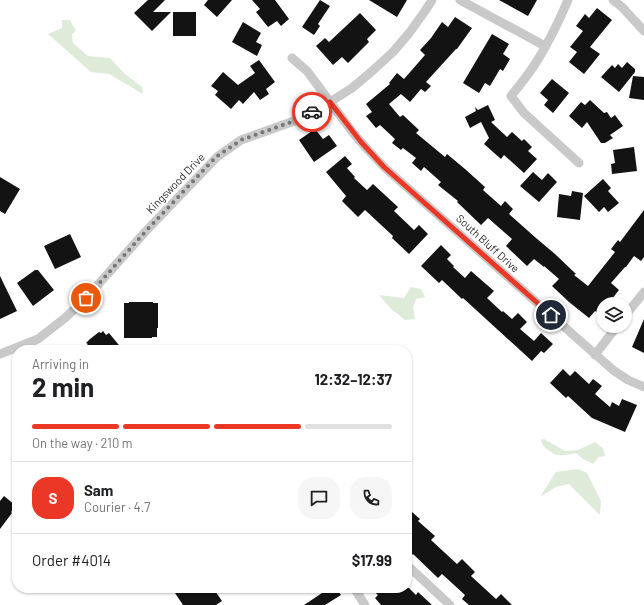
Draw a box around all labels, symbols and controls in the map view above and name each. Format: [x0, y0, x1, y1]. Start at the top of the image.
courier [292, 92, 332, 132]
icon: car [301, 101, 323, 123]
street label: Kingswood Drive [143, 150, 207, 216]
street label: South Bluff Drive [454, 211, 522, 275]
pin [69, 281, 103, 315]
icon: bag [75, 287, 97, 309]
map controls [596, 297, 632, 333]
button: layers [596, 297, 632, 333]
pin [534, 298, 568, 332]
icon: home [540, 304, 562, 326]
text: Arriving in [32, 356, 89, 372]
text: 12:32–12:37 [314, 370, 392, 388]
text: 2 min [32, 371, 94, 402]
text: On the way · 210 m [32, 435, 133, 451]
button: chat [298, 477, 340, 519]
button: phone [350, 477, 392, 519]
text: Sam [84, 481, 113, 499]
text: S [49, 489, 57, 507]
text: Courier · 4.7 [84, 499, 151, 515]
text: Order #4014 [32, 551, 111, 569]
text: $17.99 [352, 551, 392, 569]

